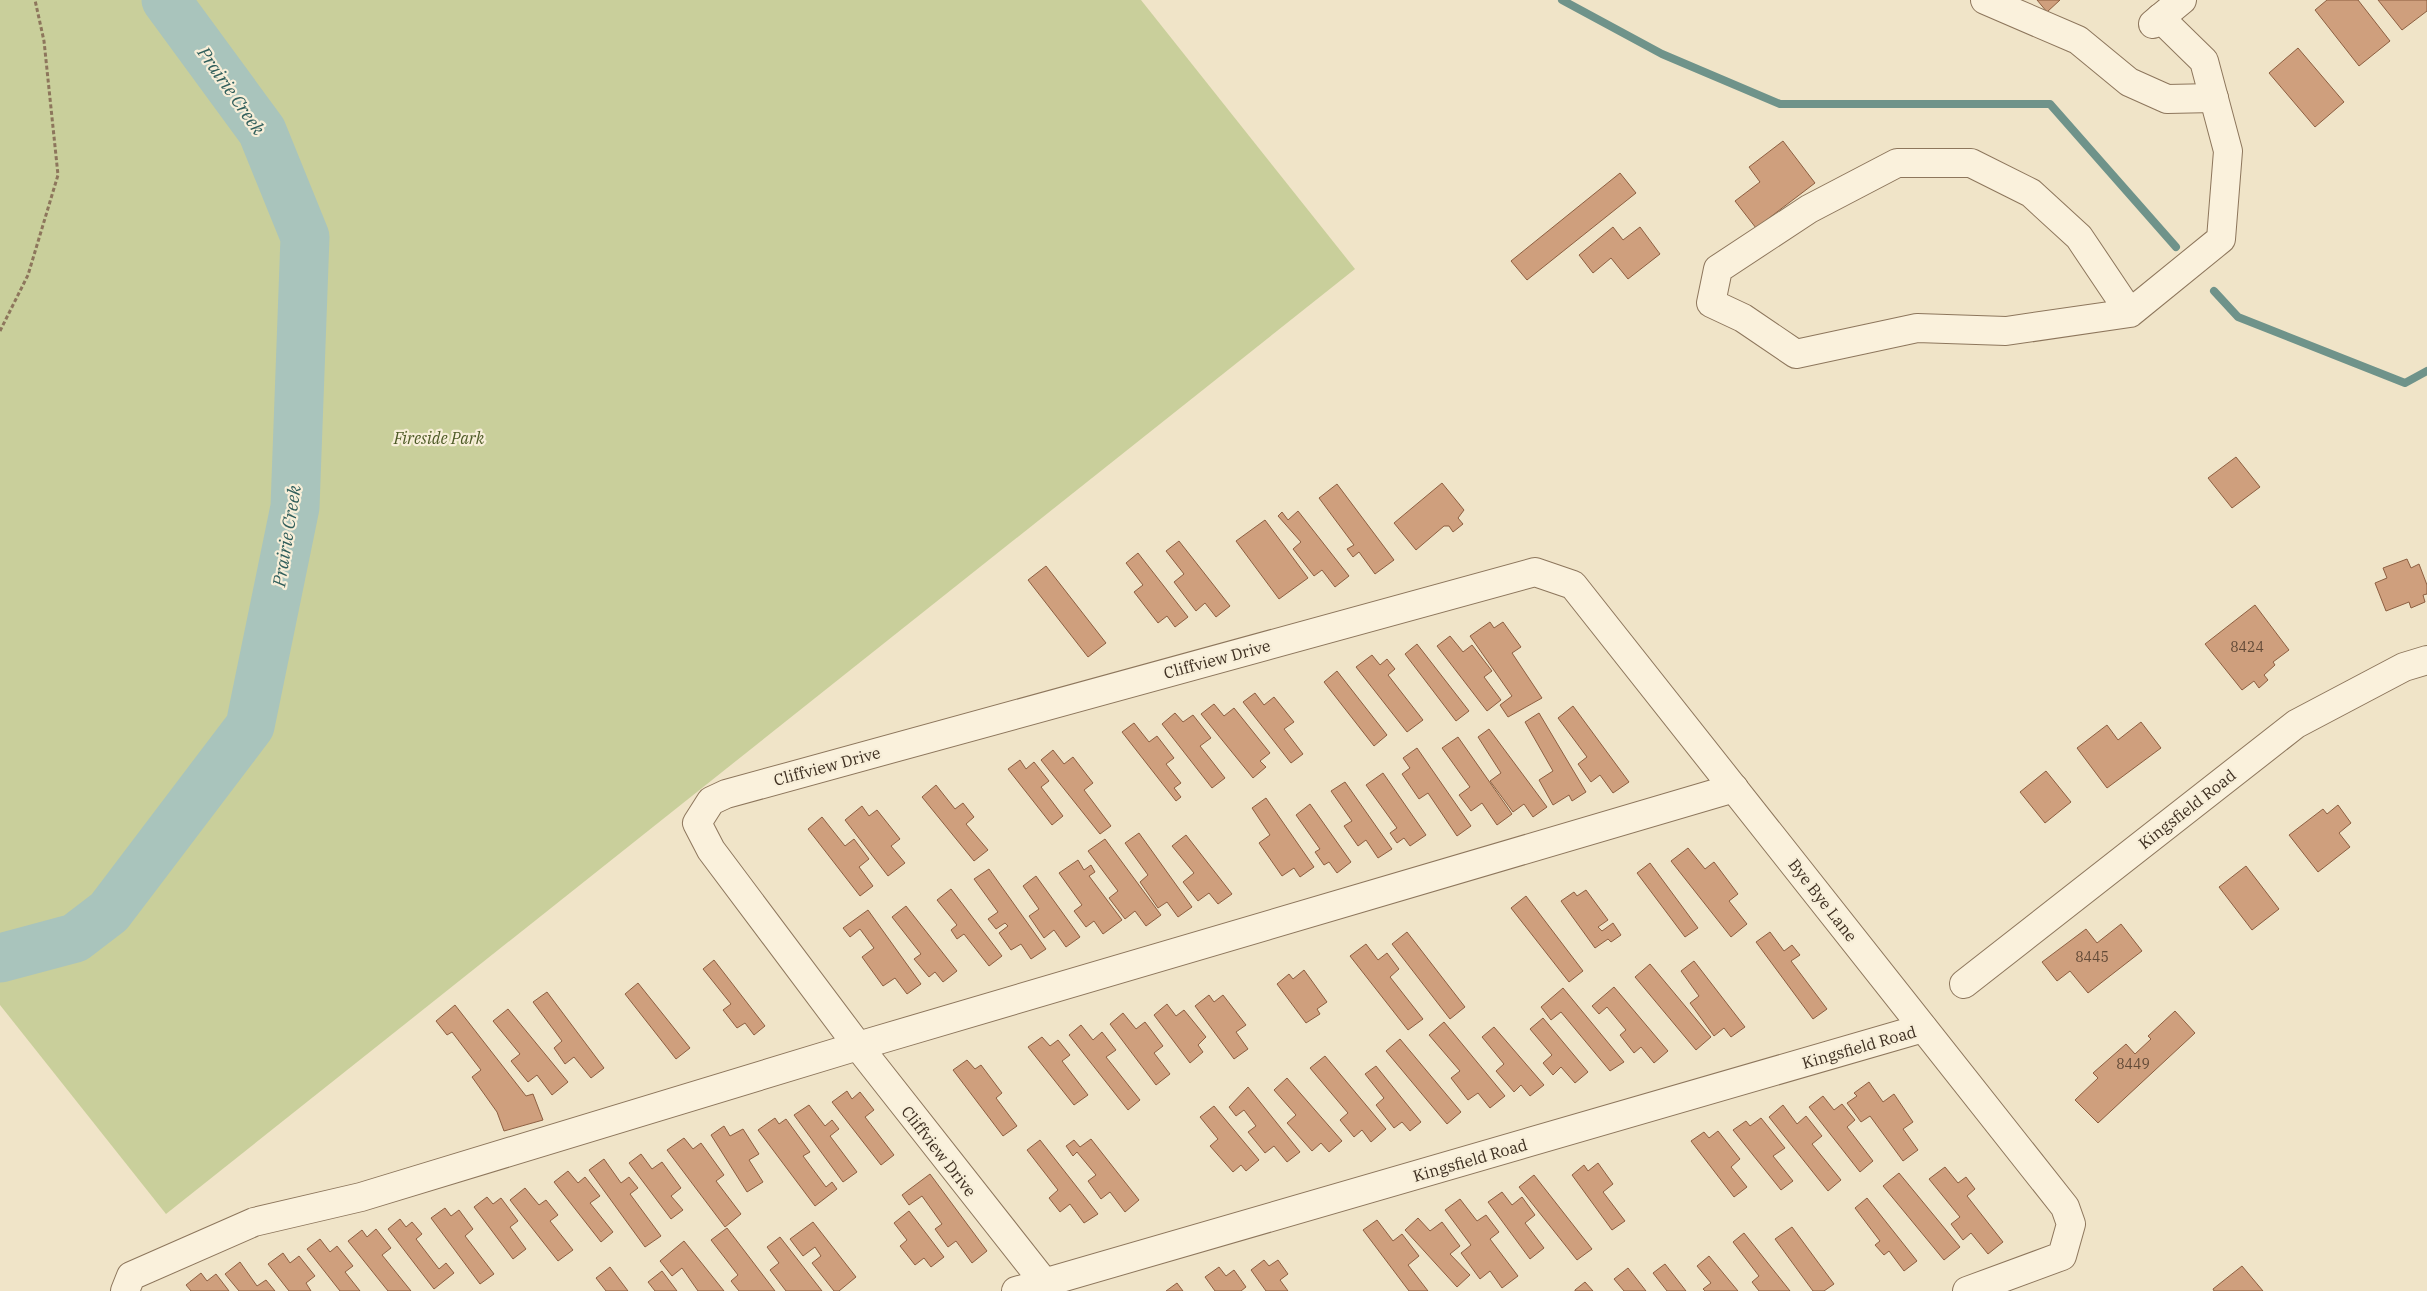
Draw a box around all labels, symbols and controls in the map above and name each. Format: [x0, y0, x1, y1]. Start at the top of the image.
water label: Prairie Creek [192, 41, 270, 140]
park label: Fireside Park [393, 428, 485, 448]
water label: Prairie Creek [267, 483, 306, 589]
street label: Cliffview Drive [1161, 635, 1273, 683]
house number: 8424 [2230, 638, 2264, 656]
street label: Cliffview Drive [771, 742, 883, 790]
street label: Kingsfield Road [2134, 765, 2240, 853]
street label: Bye Bye Lane [1784, 855, 1862, 945]
house number: 8445 [2075, 948, 2109, 966]
street label: Kingsfield Road [1799, 1021, 1919, 1073]
house number: 8449 [2116, 1055, 2150, 1073]
street label: Cliffview Drive [897, 1102, 981, 1200]
street label: Kingsfield Road [1410, 1134, 1530, 1186]

